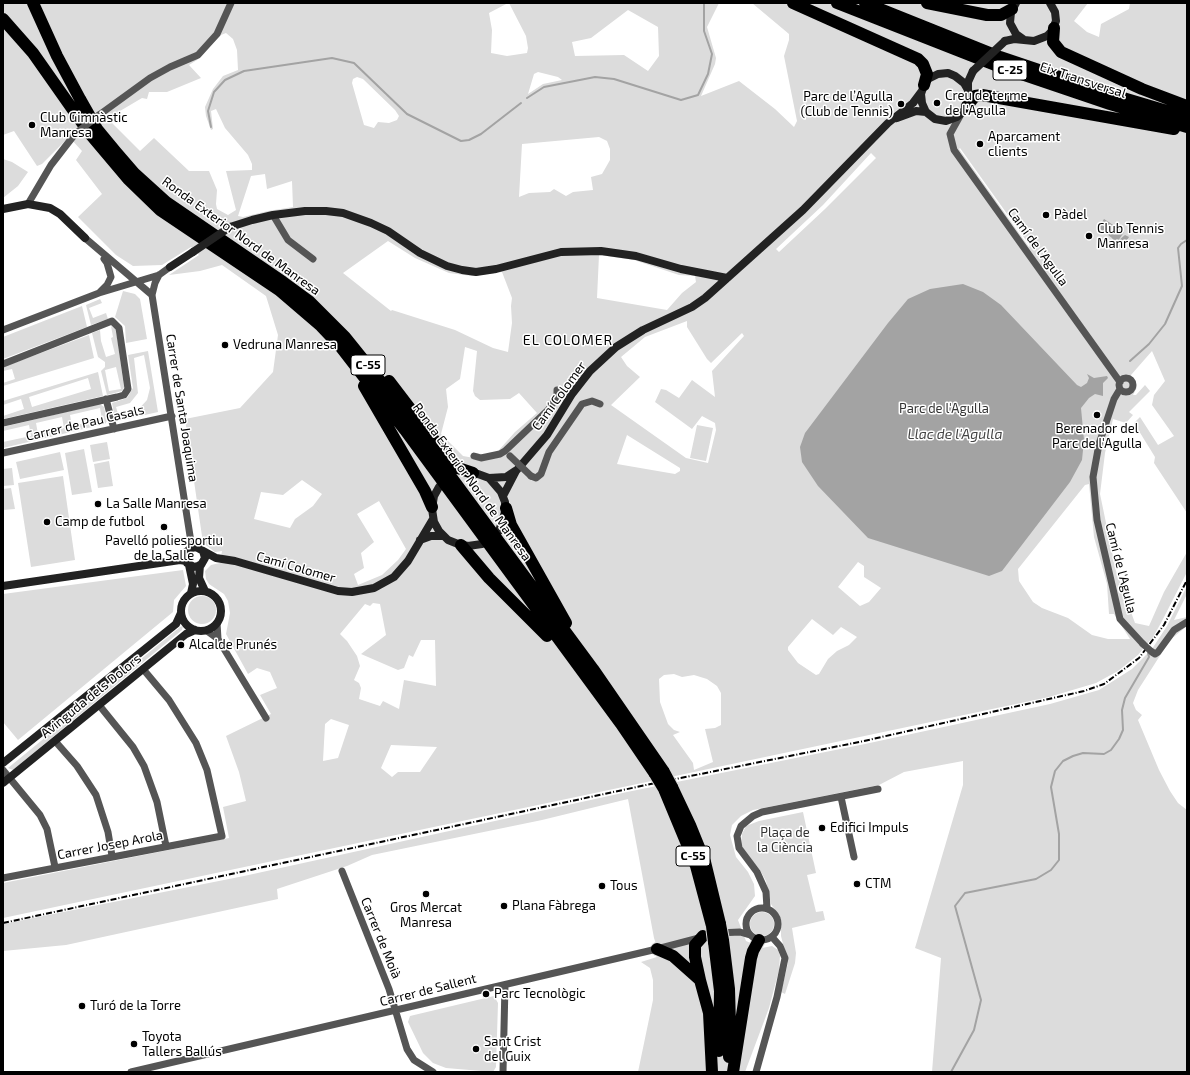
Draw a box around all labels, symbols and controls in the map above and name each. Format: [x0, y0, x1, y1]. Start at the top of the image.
street label: Eix Transversal [1038, 59, 1128, 101]
road number: C-25 [993, 60, 1027, 80]
place label: Creu de terme de l'Agulla [945, 88, 1028, 119]
place label: Parc de l’Agulla (Club de Tennis) [801, 89, 893, 120]
marker: Creu de terme de l'Agulla [932, 98, 942, 108]
marker: Parc de l’Agulla (Club de Tennis) [896, 99, 906, 109]
place label: Club Gimnàstic Manresa [40, 110, 128, 141]
marker: Club Gimnàstic Manresa [27, 120, 37, 130]
place label: Aparcament clients [988, 129, 1060, 160]
marker: Aparcament clients [975, 139, 985, 149]
street label: Ronda Exterior Nord de Manresa [159, 173, 323, 299]
street label: Camí de l'Agulla [1004, 205, 1072, 289]
place label: Pàdel [1054, 207, 1087, 223]
marker: Pàdel [1041, 210, 1051, 220]
place label: Club Tennis Manresa [1097, 221, 1164, 252]
marker: Club Tennis Manresa [1084, 231, 1094, 241]
district label: EL COLOMER [523, 332, 613, 348]
street label: Carrer de Santa Joaquima [163, 333, 201, 483]
place label: Vedruna Manresa [233, 337, 337, 353]
marker: Vedruna Manresa [220, 340, 230, 350]
road number: C-55 [351, 355, 385, 375]
street label: Camí Colomer [529, 358, 589, 434]
street label: Ronda Exterior Nord de Manresa [409, 400, 535, 564]
park label: Parc de l'Agulla [899, 401, 989, 417]
street label: Carrer de Pau Casals [24, 402, 146, 444]
marker: Berenador del Parc de l'Agulla [1092, 410, 1102, 420]
place label: Berenador del Parc de l'Agulla [1052, 421, 1142, 452]
water label: Llac de l'Agulla [908, 426, 1002, 442]
place label: La Salle Manresa [106, 496, 207, 512]
marker: La Salle Manresa [93, 499, 103, 509]
place label: Camp de futbol [55, 514, 145, 530]
marker: Camp de futbol [42, 517, 52, 527]
street label: Camí de l'Agulla [1102, 521, 1140, 615]
marker: Pavelló poliesportiu de la Salle [159, 522, 169, 532]
place label: Pavelló poliesportiu de la Salle [105, 533, 223, 564]
street label: Camí Colomer [255, 548, 337, 586]
place label: Alcalde Prunés [189, 637, 277, 653]
marker: Alcalde Prunés [176, 640, 186, 650]
street label: Avinguda dels Dolors [38, 651, 144, 741]
place label: Edifici Impuls [830, 820, 909, 836]
marker: Edifici Impuls [817, 823, 827, 833]
park label: Plaça de la Ciència [757, 825, 813, 856]
street label: Carrer Josep Arola [56, 827, 164, 863]
road number: C-55 [676, 846, 710, 866]
place label: CTM [865, 876, 891, 892]
place label: Tous [610, 878, 637, 894]
marker: CTM [852, 879, 862, 889]
marker: Tous [597, 881, 607, 891]
marker: Gros Mercat Manresa [421, 889, 431, 899]
street label: Carrer de Moià [358, 895, 404, 981]
place label: Plana Fàbrega [512, 898, 596, 914]
place label: Gros Mercat Manresa [390, 900, 462, 931]
marker: Plana Fàbrega [499, 901, 509, 911]
street label: Carrer de Sallent [378, 970, 478, 1010]
place label: Parc Tecnològic [494, 986, 586, 1002]
marker: Parc Tecnològic [481, 989, 491, 999]
place label: Turó de la Torre [90, 998, 181, 1014]
marker: Turó de la Torre [77, 1001, 87, 1011]
place label: Toyota Tallers Ballús [142, 1029, 222, 1060]
place label: Sant Crist del Guix [484, 1034, 541, 1065]
marker: Toyota Tallers Ballús [129, 1039, 139, 1049]
marker: Sant Crist del Guix [471, 1044, 481, 1054]

